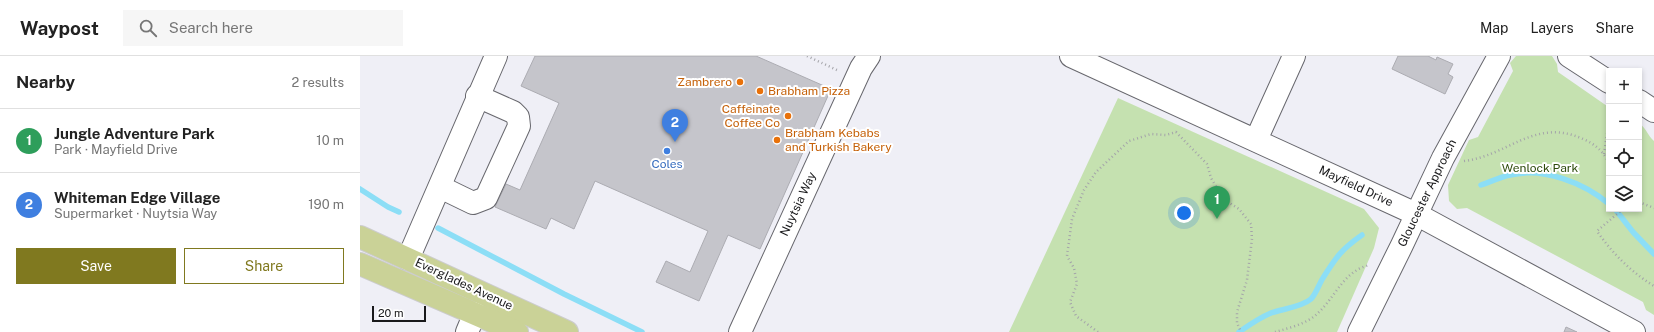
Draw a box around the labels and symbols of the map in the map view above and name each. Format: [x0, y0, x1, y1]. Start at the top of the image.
place label: Zambrero [677, 75, 732, 89]
marker: Zambrero [735, 77, 745, 87]
place label: Brabham Pizza [768, 84, 850, 98]
marker: Brabham Pizza [755, 86, 765, 96]
place label: Caffeinate Coffee Co [722, 102, 780, 130]
pin: 2 [662, 109, 688, 142]
marker: Caffeinate Coffee Co [783, 111, 793, 121]
place label: Brabham Kebabs and Turkish Bakery [785, 126, 892, 154]
marker: Brabham Kebabs and Turkish Bakery [772, 135, 782, 145]
street label: Gloucester Approach [1395, 137, 1459, 249]
marker: Coles [662, 146, 672, 156]
place label: Coles [651, 157, 683, 171]
park label: Wenlock Park [1502, 161, 1578, 175]
street label: Mayfield Drive [1317, 163, 1395, 209]
street label: Nuytsia Way [777, 169, 819, 238]
pin: 1 [1204, 186, 1230, 219]
your location [1174, 203, 1194, 223]
street label: Everglades Avenue [413, 255, 515, 313]
scale bar [372, 304, 426, 323]

